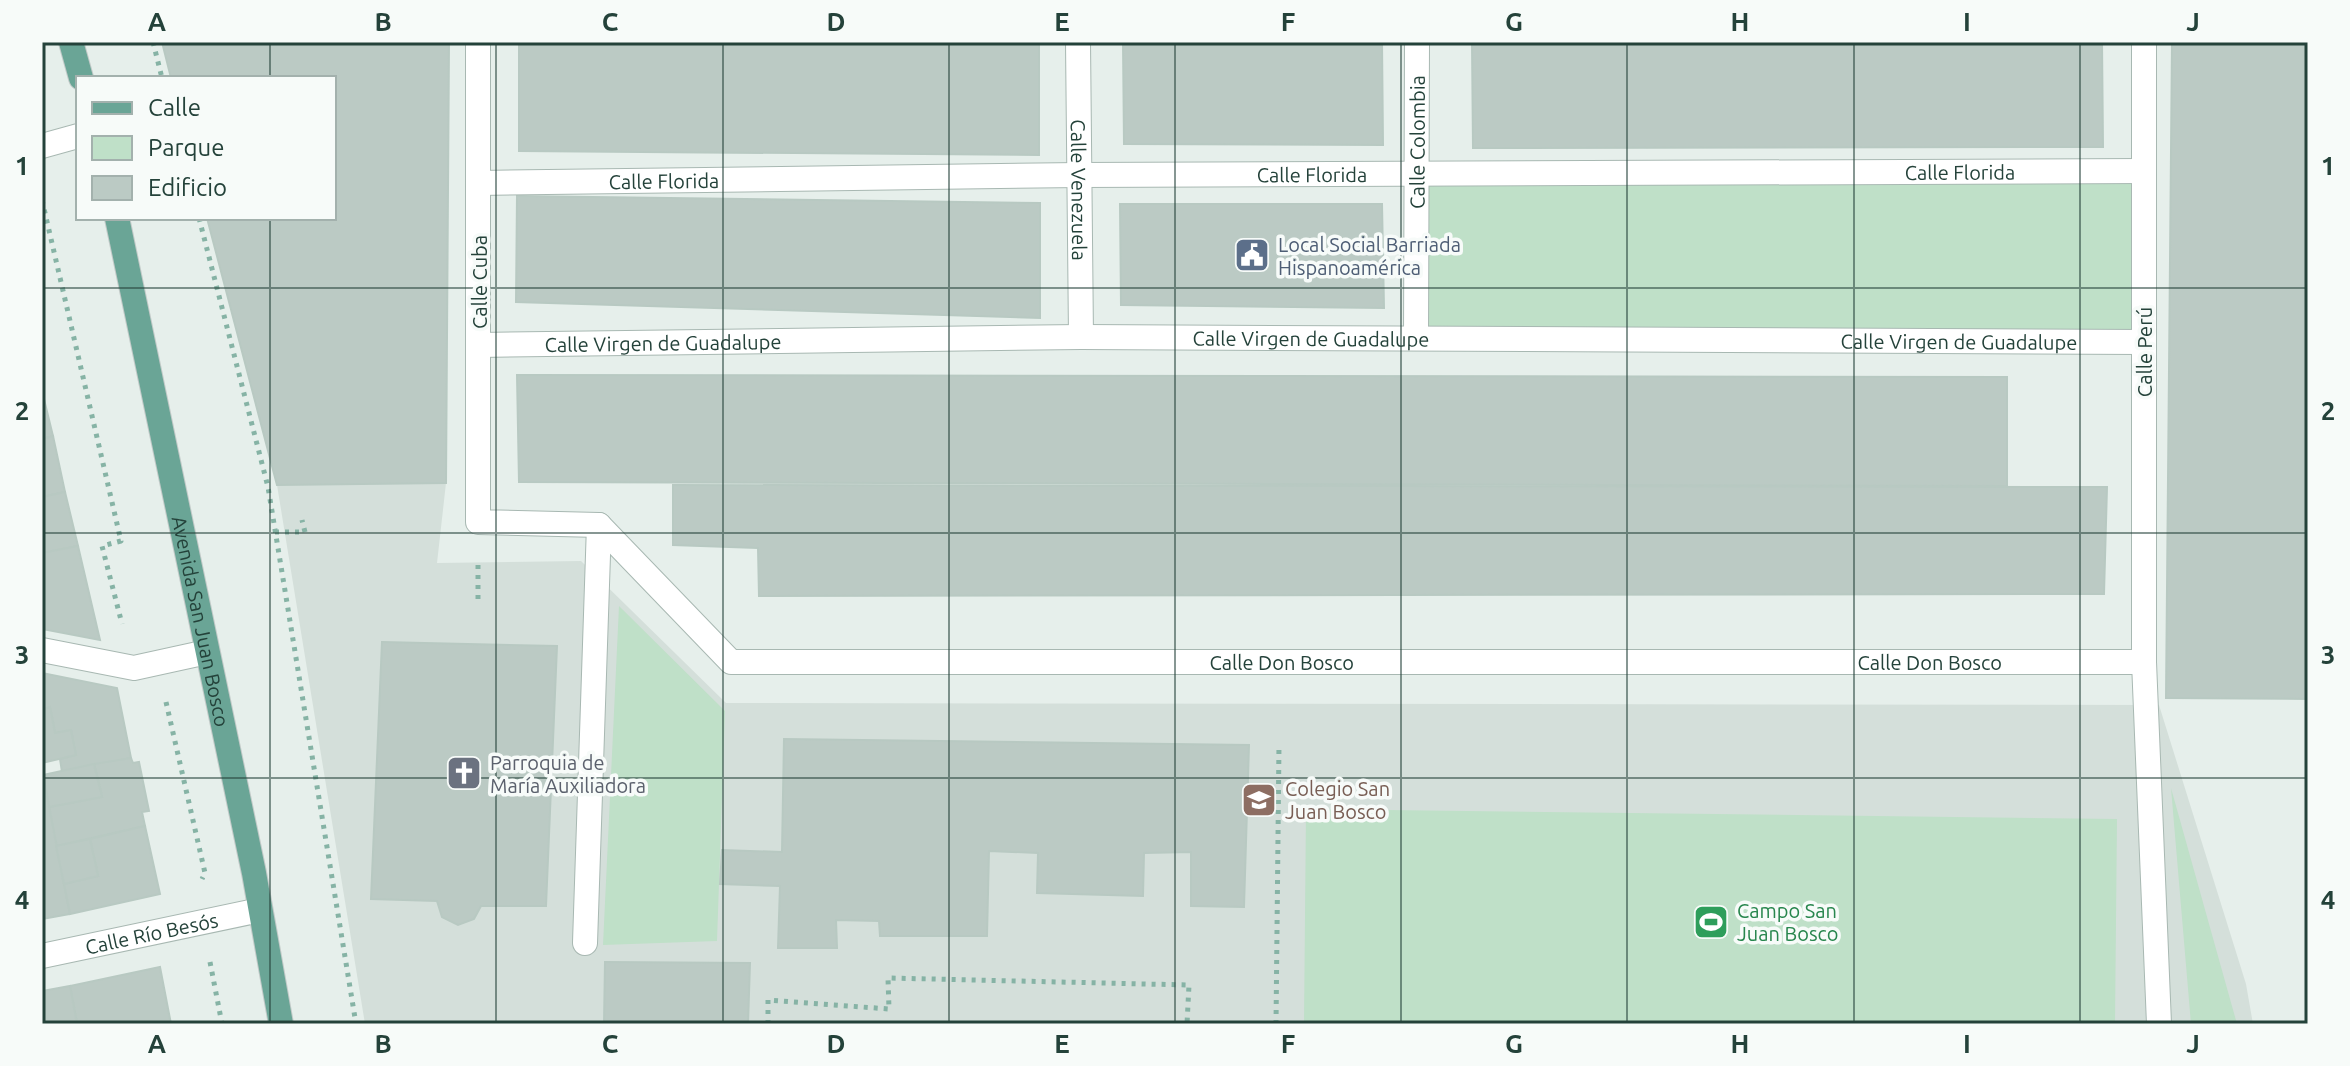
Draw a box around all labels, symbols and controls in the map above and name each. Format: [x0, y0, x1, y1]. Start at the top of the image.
text: A [148, 7, 167, 36]
text: B [374, 7, 392, 36]
text: C [602, 7, 619, 36]
text: D [827, 7, 845, 36]
text: E [1054, 7, 1070, 36]
text: F [1281, 7, 1295, 36]
text: G [1505, 7, 1523, 36]
text: H [1731, 7, 1749, 36]
text: I [1963, 7, 1971, 36]
text: J [2186, 7, 2200, 36]
street label: Calle Colombia [1405, 75, 1428, 209]
legend [76, 76, 336, 220]
text: Calle [148, 94, 201, 121]
street label: Calle Venezuela [1067, 119, 1092, 261]
text: Parque [148, 134, 225, 161]
text: 1 [15, 151, 29, 180]
text: 1 [2321, 151, 2335, 180]
street label: Calle Florida [1905, 160, 2015, 183]
street label: Calle Florida [1257, 162, 1367, 186]
street label: Calle Florida [609, 168, 719, 193]
text: Edificio [148, 174, 227, 201]
place label: Local Social Barriada Hispanoamérica [1278, 233, 1461, 279]
street label: Calle Cuba [468, 235, 491, 329]
public building icon: Local Social Barriada Hispanoamérica [1233, 236, 1271, 274]
street label: Calle Perú [2133, 307, 2156, 397]
street label: Calle Virgen de Guadalupe [1193, 326, 1429, 350]
street label: Calle Virgen de Guadalupe [544, 329, 782, 356]
street label: Calle Virgen de Guadalupe [1841, 329, 2077, 353]
text: 2 [15, 396, 29, 425]
text: 2 [2321, 396, 2335, 425]
street label: Avenida San Juan Bosco [168, 514, 235, 729]
text: 3 [15, 640, 29, 669]
text: 3 [2321, 640, 2335, 669]
street label: Calle Don Bosco [1209, 651, 1354, 674]
street label: Calle Don Bosco [1857, 651, 2002, 674]
place label: Parroquia de María Auxiliadora [490, 751, 646, 797]
church icon: Parroquia de María Auxiliadora [445, 754, 483, 792]
place label: Colegio San Juan Bosco [1285, 777, 1390, 823]
school or university icon: Colegio San Juan Bosco [1240, 781, 1278, 819]
text: 4 [15, 885, 29, 914]
text: 4 [2321, 885, 2335, 914]
place label: Campo San Juan Bosco [1737, 899, 1839, 945]
sports icon: Campo San Juan Bosco [1692, 903, 1730, 941]
street label: Calle Río Besós [83, 908, 220, 958]
text: A [148, 1029, 167, 1058]
text: B [374, 1029, 392, 1058]
text: C [602, 1029, 619, 1058]
text: D [827, 1029, 845, 1058]
text: E [1054, 1029, 1070, 1058]
text: F [1281, 1029, 1295, 1058]
text: G [1505, 1029, 1523, 1058]
text: H [1731, 1029, 1749, 1058]
text: I [1963, 1029, 1971, 1058]
text: J [2186, 1029, 2200, 1058]

